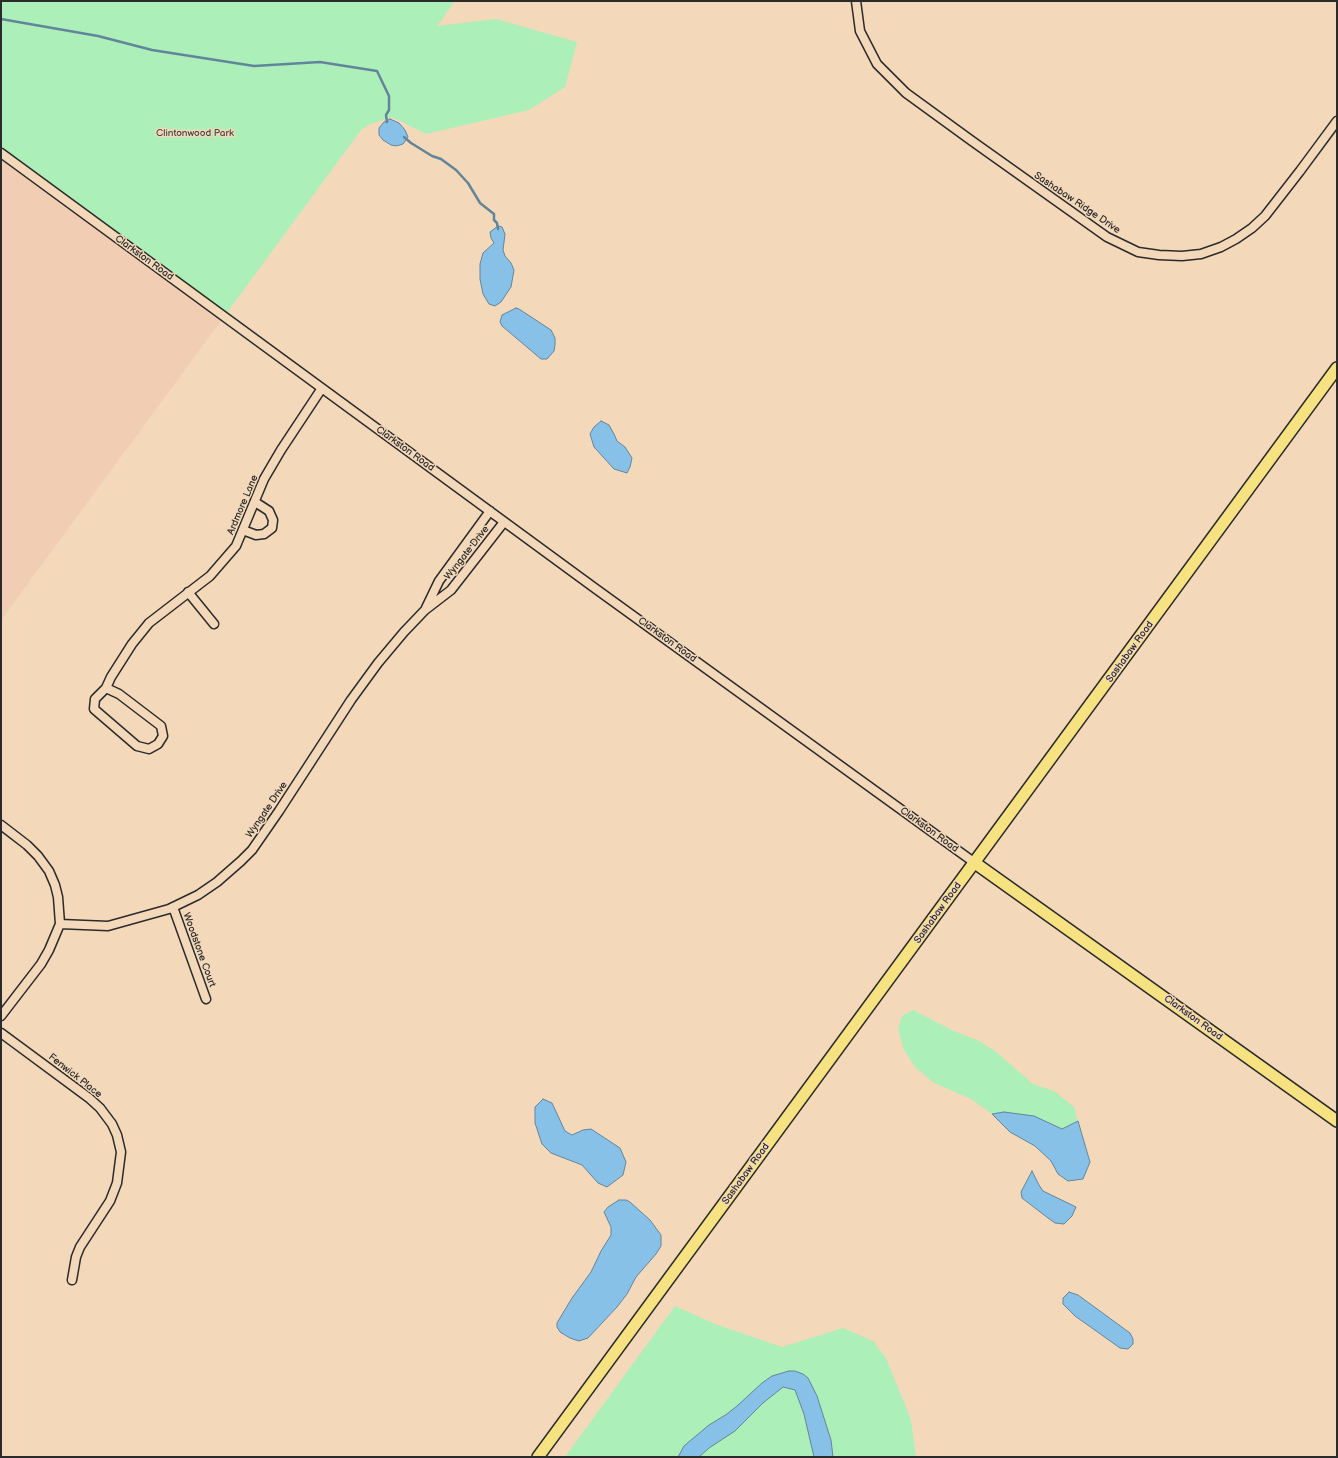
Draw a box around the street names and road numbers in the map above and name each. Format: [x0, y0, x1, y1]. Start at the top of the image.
street label: Sashabaw Ridge Drive [1032, 170, 1122, 236]
street label: Clarkston Road [112, 233, 176, 283]
street label: Clarkston Road [373, 424, 437, 474]
street label: Ardmore Lane [225, 473, 261, 537]
street label: Wyngate Drive [442, 523, 492, 583]
street label: Clarkston Road [635, 615, 699, 665]
street label: Sashabaw Road [1104, 619, 1156, 685]
street label: Wyngate Drive [244, 779, 290, 841]
street label: Clarkston Road [897, 805, 961, 855]
street label: Sashabaw Road [912, 880, 964, 946]
street label: Woodstone Court [180, 911, 218, 989]
street label: Clarkston Road [1161, 993, 1225, 1043]
street label: Fenwick Place [46, 1051, 104, 1101]
street label: Sashabaw Road [720, 1141, 772, 1207]

